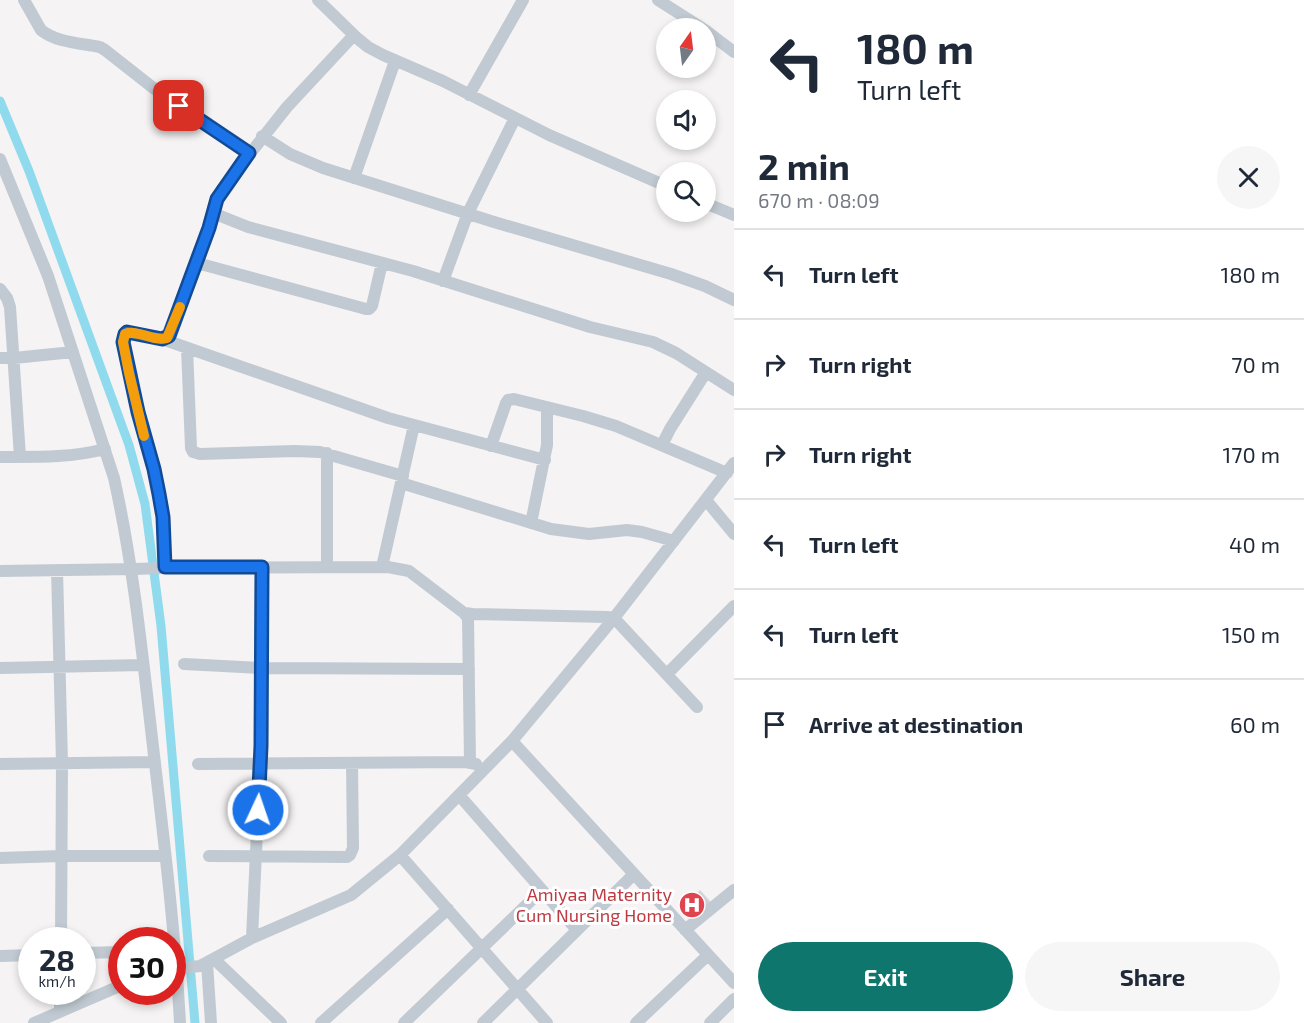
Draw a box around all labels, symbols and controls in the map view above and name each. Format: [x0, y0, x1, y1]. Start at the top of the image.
north arrow [656, 18, 716, 78]
map controls [656, 18, 716, 222]
text: 180 m [857, 22, 974, 72]
icon: left [758, 24, 836, 102]
text: Turn left [857, 73, 961, 105]
pin [153, 80, 204, 131]
icon: arrive [162, 89, 195, 122]
button: sound [656, 90, 716, 150]
text: 2 min [758, 144, 850, 187]
button: close [1217, 146, 1280, 209]
button: search [656, 162, 716, 222]
text: 670 m · 08:09 [758, 188, 880, 212]
icon: left [758, 258, 791, 291]
text: Turn left [809, 261, 898, 287]
text: 180 m [1220, 261, 1280, 287]
icon: right [758, 348, 791, 381]
text: Turn right [809, 351, 911, 377]
text: 70 m [1231, 351, 1280, 377]
icon: right [758, 438, 791, 471]
text: Turn right [809, 441, 911, 467]
text: 170 m [1223, 441, 1280, 467]
icon: left [758, 528, 791, 561]
text: Turn left [809, 531, 898, 557]
text: 40 m [1229, 531, 1280, 557]
icon: left [758, 618, 791, 651]
text: Turn left [809, 621, 898, 647]
text: 150 m [1222, 621, 1280, 647]
icon: arrive [758, 708, 791, 741]
text: Arrive at destination [809, 711, 1023, 737]
text: 60 m [1230, 711, 1280, 737]
position arrow [226, 778, 290, 842]
place label: Amiyaa Maternity Cum Nursing Home [516, 883, 672, 926]
hospital icon: Amiyaa Maternity Cum Nursing Home [677, 890, 707, 920]
speed limit sign: 30 [108, 927, 186, 1005]
text: 28 [39, 941, 75, 977]
button: Exit [758, 942, 1013, 1011]
button: Share [1025, 942, 1280, 1011]
text: km/h [38, 972, 76, 990]

